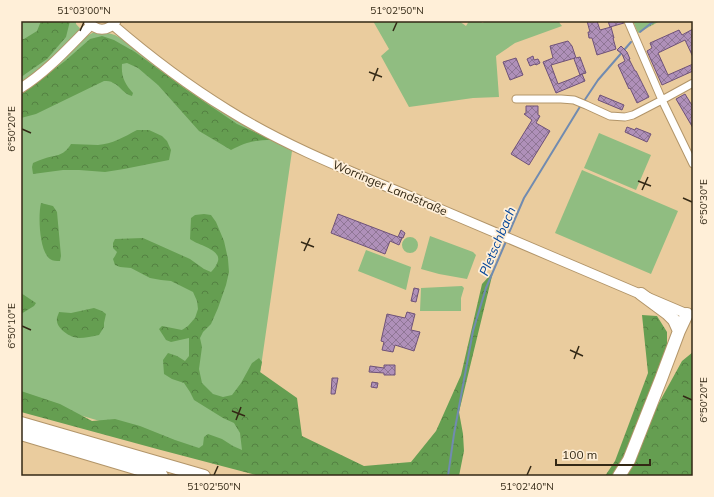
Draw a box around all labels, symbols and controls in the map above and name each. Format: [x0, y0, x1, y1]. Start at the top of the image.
text: 51°03'00"N [57, 4, 111, 17]
text: 51°02'50"N [370, 4, 424, 17]
text: 6°50'20"E [5, 106, 18, 152]
street label: Worringer Landstraße [331, 157, 450, 218]
text: 6°50'30"E [697, 179, 710, 225]
water label: Pletschbach [475, 204, 519, 278]
text: 6°50'10"E [5, 303, 18, 349]
text: 6°50'20"E [697, 377, 710, 423]
scale bar [556, 441, 650, 467]
text: 100 m [562, 447, 597, 462]
text: 51°02'50"N [187, 480, 241, 493]
text: 51°02'40"N [500, 480, 554, 493]

